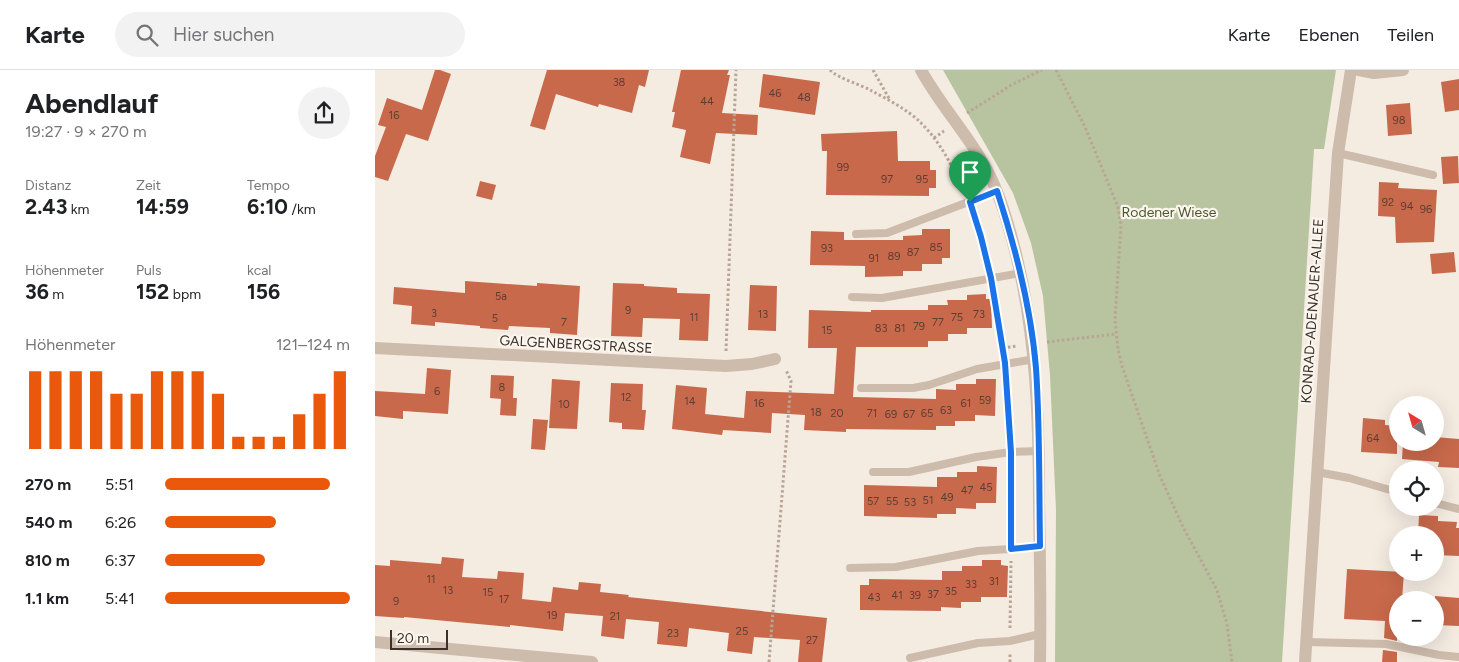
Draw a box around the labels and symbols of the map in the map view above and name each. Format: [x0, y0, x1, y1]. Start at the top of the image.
house number: 38 [613, 76, 626, 89]
house number: 46 [768, 87, 782, 100]
house number: 48 [797, 91, 811, 104]
house number: 44 [700, 95, 714, 108]
house number: 16 [389, 109, 399, 122]
house number: 98 [1393, 114, 1406, 127]
pin [949, 151, 991, 202]
house number: 99 [837, 161, 849, 174]
house number: 97 [881, 173, 893, 186]
house number: 95 [916, 173, 928, 186]
house number: 92 [1382, 196, 1394, 209]
house number: 94 [1400, 200, 1414, 213]
house number: 96 [1420, 203, 1432, 216]
park label: Rodener Wiese [1122, 204, 1217, 221]
street label: KONRAD-ADENAUER-ALLEE [1298, 218, 1327, 404]
house number: 85 [929, 241, 943, 254]
house number: 93 [821, 242, 833, 255]
house number: 87 [907, 246, 919, 259]
house number: 89 [888, 250, 900, 263]
house number: 91 [869, 252, 879, 265]
house number: 5a [495, 290, 507, 303]
house number: 9 [625, 304, 631, 317]
house number: 3 [431, 307, 437, 320]
house number: 13 [758, 308, 768, 321]
house number: 73 [973, 308, 985, 321]
house number: 11 [689, 311, 699, 324]
house number: 75 [951, 311, 963, 324]
house number: 5 [492, 312, 498, 325]
house number: 7 [561, 316, 567, 329]
house number: 77 [932, 316, 944, 329]
house number: 79 [913, 320, 925, 333]
house number: 83 [875, 322, 887, 335]
house number: 81 [894, 322, 906, 335]
house number: 15 [822, 324, 832, 337]
street label: GALGENBERGSTRASSE [499, 332, 653, 357]
house number: 8 [499, 381, 506, 394]
house number: 6 [434, 385, 440, 398]
house number: 12 [621, 391, 631, 404]
house number: 59 [979, 394, 991, 407]
house number: 14 [684, 395, 696, 408]
north arrow [1389, 396, 1444, 451]
house number: 16 [754, 397, 764, 410]
house number: 61 [961, 397, 971, 410]
house number: 10 [558, 398, 570, 411]
house number: 63 [940, 404, 952, 417]
house number: 18 [810, 406, 822, 419]
house number: 20 [830, 407, 844, 420]
house number: 71 [867, 407, 877, 420]
house number: 65 [921, 407, 933, 420]
house number: 69 [885, 408, 897, 421]
house number: 67 [903, 408, 915, 421]
house number: 64 [1366, 432, 1380, 445]
house number: 45 [979, 481, 993, 494]
house number: 47 [961, 484, 973, 497]
house number: 49 [940, 491, 954, 504]
house number: 51 [923, 494, 933, 507]
house number: 57 [867, 495, 879, 508]
house number: 55 [886, 495, 898, 508]
house number: 53 [904, 496, 916, 509]
house number: 11 [426, 573, 436, 586]
house number: 31 [989, 575, 999, 588]
house number: 33 [965, 578, 977, 591]
house number: 13 [443, 584, 453, 597]
house number: 35 [945, 585, 957, 598]
house number: 15 [483, 586, 493, 599]
house number: 37 [927, 588, 939, 601]
house number: 41 [891, 589, 903, 602]
house number: 39 [909, 589, 921, 602]
house number: 43 [868, 591, 880, 604]
house number: 17 [499, 593, 509, 606]
house number: 9 [393, 595, 399, 608]
house number: 19 [547, 609, 557, 622]
house number: 21 [610, 610, 620, 623]
house number: 25 [736, 625, 748, 638]
scale bar [390, 627, 447, 650]
house number: 23 [667, 627, 679, 640]
house number: 27 [806, 634, 818, 647]

